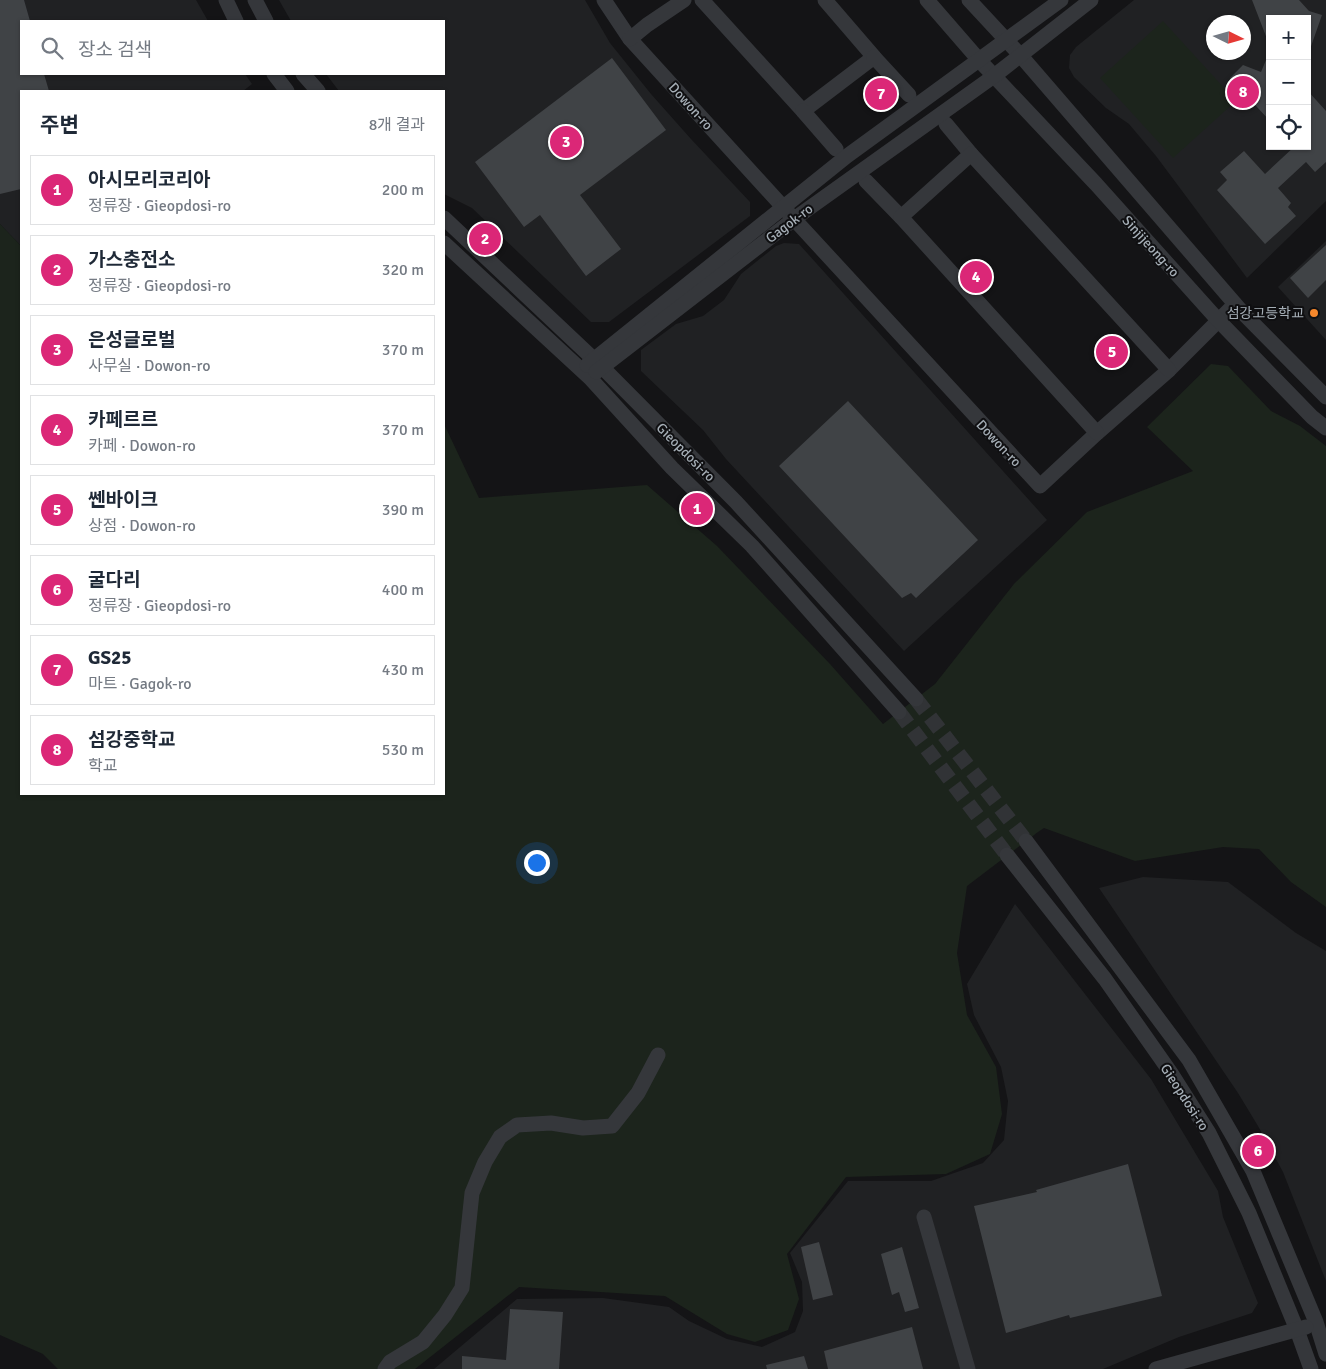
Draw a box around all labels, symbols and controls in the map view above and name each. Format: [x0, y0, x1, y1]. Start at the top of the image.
north arrow [1206, 15, 1251, 60]
map controls [1266, 15, 1311, 150]
button: + [1266, 15, 1311, 60]
search box [20, 20, 445, 75]
icon: search [38, 34, 66, 62]
text: 장소 검색 [78, 38, 152, 62]
button: − [1266, 60, 1311, 105]
pin: 8 [1227, 73, 1259, 111]
pin: 7 [865, 75, 897, 113]
street label: Dowon-ro [665, 79, 716, 134]
button: locate [1266, 105, 1311, 150]
text: 주변 [40, 112, 79, 138]
text: 8개 결과 [369, 115, 425, 135]
pin: 3 [550, 123, 582, 161]
text: 아시모리코리아 [88, 168, 210, 192]
text: 1 [53, 180, 61, 200]
text: 200 m [382, 180, 424, 200]
text: 정류장 · Gieopdosi-ro [88, 196, 231, 216]
street label: Gagok-ro [762, 200, 816, 247]
street label: Sinjijeong-ro [1118, 212, 1183, 281]
pin: 2 [469, 220, 501, 258]
text: 가스충전소 [88, 248, 175, 272]
pin: 4 [960, 258, 992, 296]
text: 2 [53, 260, 61, 280]
text: 320 m [382, 260, 424, 280]
text: 정류장 · Gieopdosi-ro [88, 276, 231, 296]
place label: 섬강고등학교 [1227, 305, 1304, 322]
marker: 섬강고등학교 [1308, 307, 1320, 319]
text: 은성글로벌 [88, 328, 175, 352]
pin: 5 [1096, 333, 1128, 371]
text: 3 [53, 340, 61, 360]
text: 370 m [382, 340, 424, 360]
text: 사무실 · Dowon-ro [88, 356, 211, 376]
text: 카페르르 [88, 408, 158, 432]
street label: Dowon-ro [973, 416, 1025, 470]
street label: Gieopdosi-ro [653, 419, 719, 485]
text: 4 [53, 420, 61, 440]
text: 370 m [382, 420, 424, 440]
text: 카페 · Dowon-ro [88, 436, 196, 456]
text: 쎈바이크 [88, 488, 158, 512]
pin: 1 [681, 490, 713, 528]
text: 5 [53, 500, 61, 520]
text: 390 m [382, 500, 424, 520]
text: 상점 · Dowon-ro [88, 516, 196, 536]
text: 굴다리 [88, 568, 140, 592]
text: 6 [53, 580, 61, 600]
text: 400 m [382, 580, 424, 600]
text: 정류장 · Gieopdosi-ro [88, 596, 231, 616]
text: GS25 [88, 646, 132, 670]
text: 7 [53, 660, 61, 680]
text: 430 m [382, 660, 424, 680]
text: 마트 · Gagok-ro [88, 674, 192, 694]
text: 섬강중학교 [88, 728, 175, 752]
text: 8 [53, 740, 61, 760]
text: 530 m [382, 740, 424, 760]
text: 학교 [88, 756, 117, 776]
your location [524, 850, 550, 876]
street label: Gieopdosi-ro [1157, 1061, 1212, 1134]
pin: 6 [1242, 1132, 1274, 1170]

